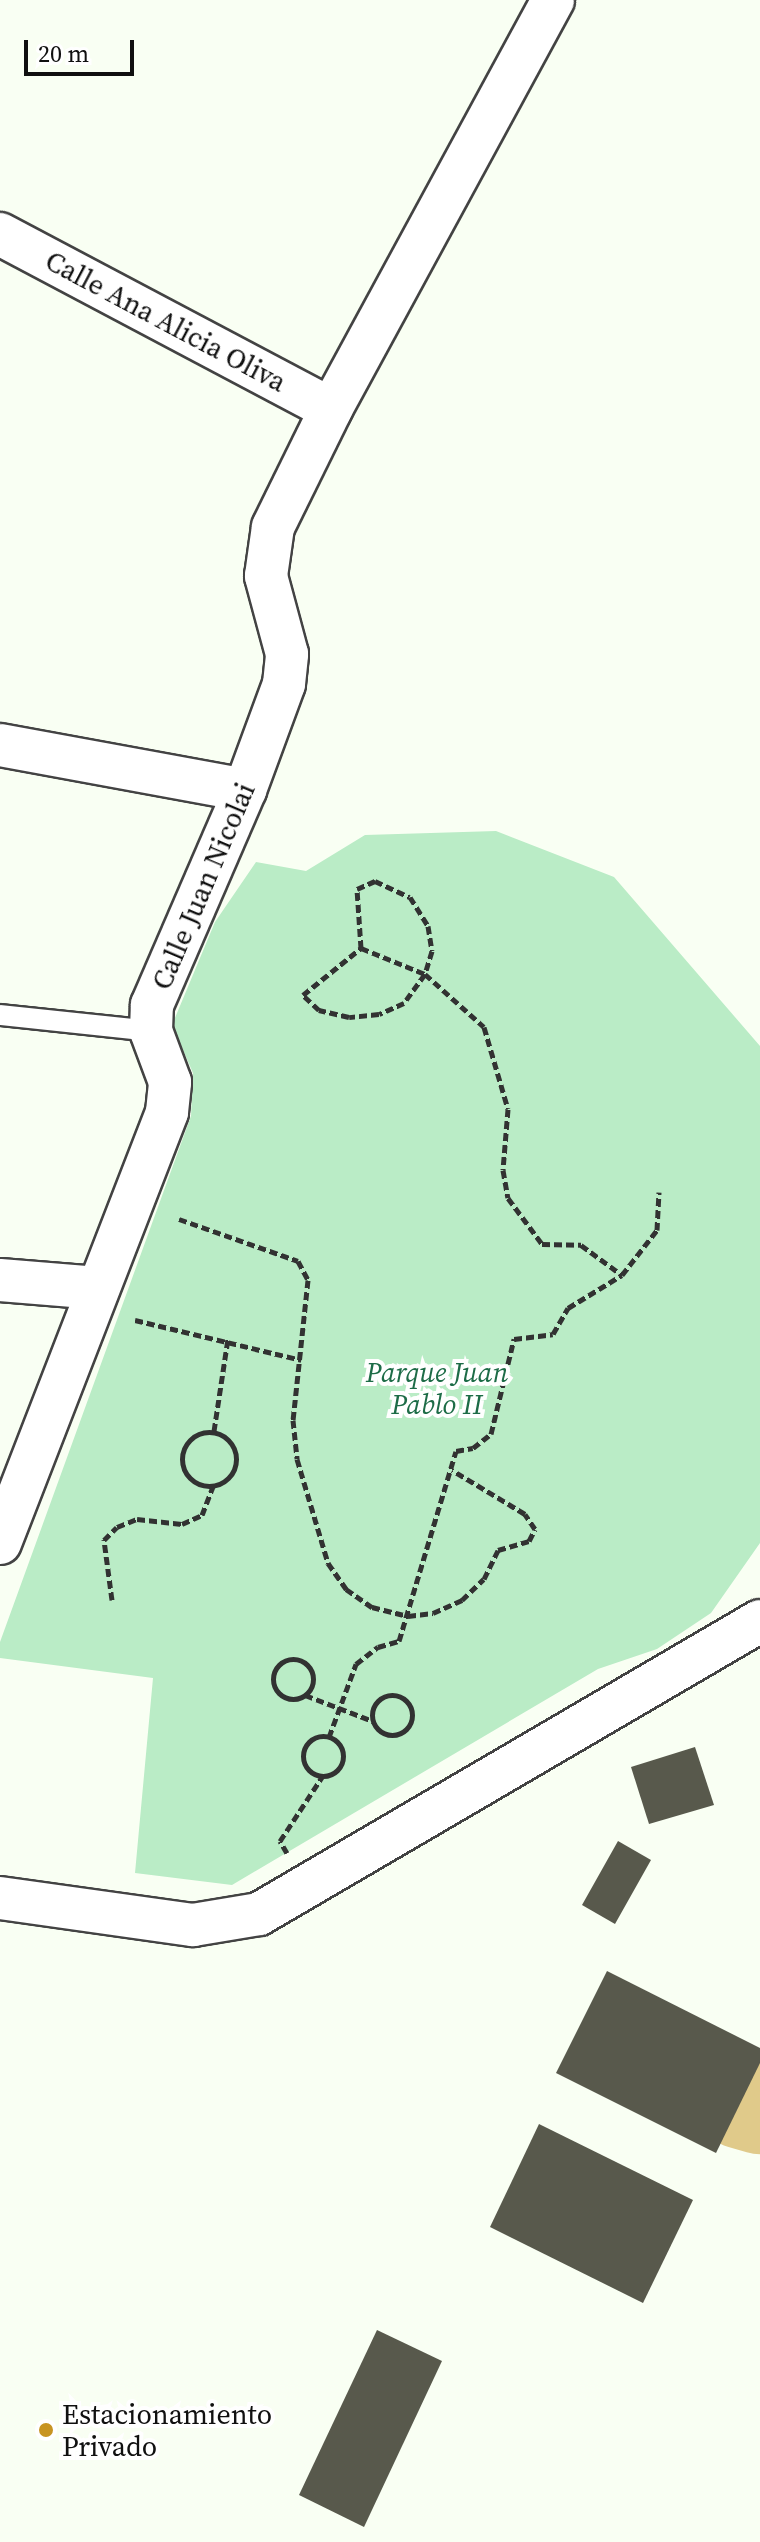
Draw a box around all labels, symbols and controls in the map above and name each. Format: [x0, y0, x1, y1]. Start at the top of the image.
scale bar [28, 24, 138, 74]
text: 20 m [38, 37, 89, 70]
street label: Calle Ana Alicia Oliva [40, 243, 292, 399]
street label: Calle Juan Nicolai [144, 778, 262, 994]
park label: Parque Juan Pablo II [366, 1355, 508, 1421]
place label: Estacionamiento Privado [62, 2397, 272, 2463]
marker: Estacionamiento Privado [37, 2421, 55, 2439]

